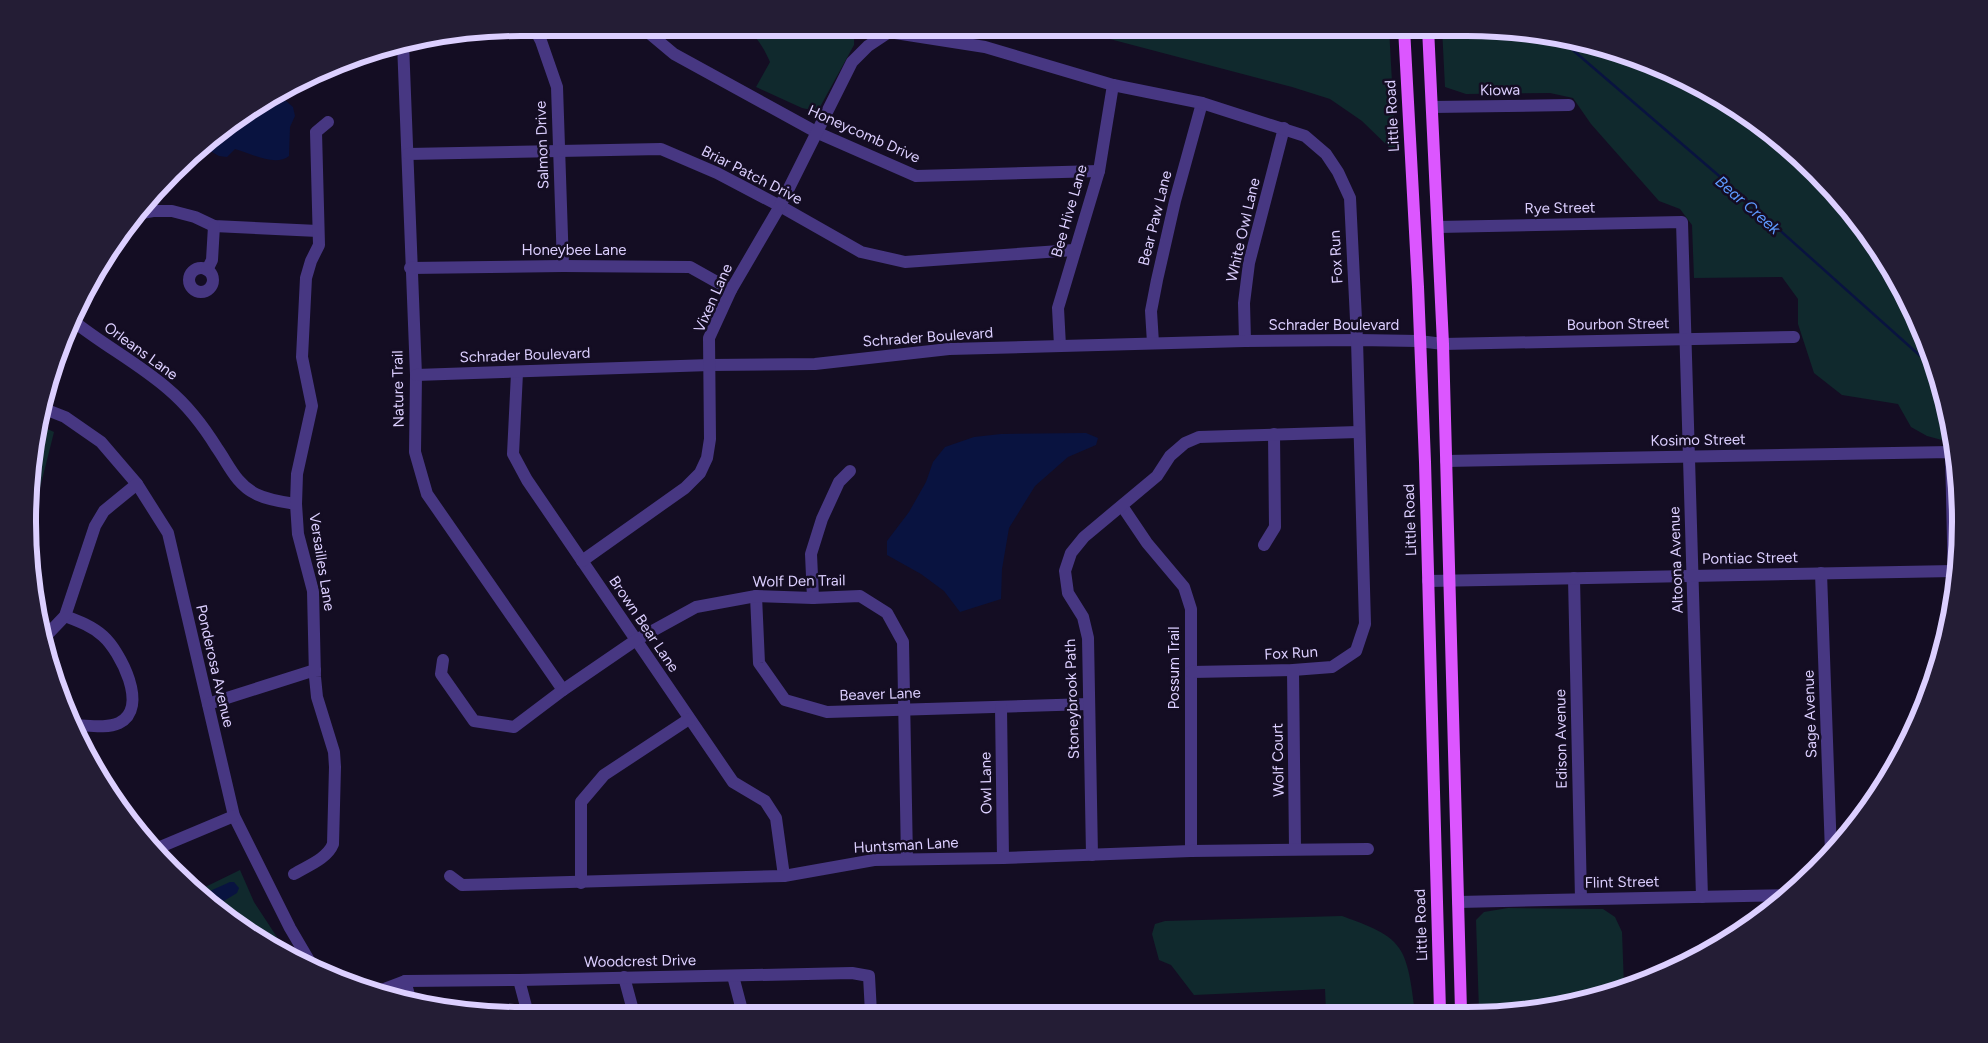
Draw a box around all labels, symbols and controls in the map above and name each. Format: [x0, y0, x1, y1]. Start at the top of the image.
street label: Little Road [1381, 79, 1403, 153]
street label: Kiowa [1480, 81, 1520, 99]
street label: Salmon Drive [531, 101, 553, 189]
street label: Honeycomb Drive [805, 101, 923, 167]
street label: Briar Patch Drive [699, 142, 805, 208]
street label: Bee Hive Lane [1047, 163, 1091, 259]
street label: Bear Paw Lane [1134, 169, 1176, 267]
water label: Bear Creek [1712, 172, 1785, 239]
street label: White Owl Lane [1222, 176, 1264, 284]
street label: Rye Street [1524, 198, 1596, 218]
street label: Fox Run [1326, 230, 1346, 284]
street label: Honeybee Lane [521, 241, 627, 259]
street label: Vixen Lane [690, 261, 736, 335]
street label: Bourbon Street [1566, 314, 1670, 334]
street label: Schrader Boulevard [1269, 316, 1399, 334]
street label: Orleans Lane [101, 318, 181, 384]
street label: Schrader Boulevard [862, 323, 994, 351]
street label: Schrader Boulevard [459, 344, 591, 366]
street label: Nature Trail [388, 350, 408, 428]
street label: Kosimo Street [1650, 430, 1746, 450]
street label: Little Road [1400, 484, 1420, 556]
street label: Altoona Avenue [1665, 506, 1687, 614]
street label: Versailles Lane [305, 512, 339, 612]
street label: Pontiac Street [1702, 548, 1799, 568]
street label: Wolf Den Trail [752, 571, 846, 591]
street label: Brown Bear Lane [605, 572, 683, 676]
street label: Ponderosa Avenue [192, 603, 238, 729]
street label: Possum Trail [1165, 626, 1183, 710]
street label: Stoneybrook Path [1061, 639, 1083, 759]
street label: Fox Run [1264, 643, 1318, 663]
street label: Sage Avenue [1799, 670, 1821, 758]
street label: Beaver Lane [839, 684, 921, 704]
street label: Edison Avenue [1551, 689, 1571, 789]
street label: Wolf Court [1268, 723, 1288, 797]
street label: Owl Lane [976, 752, 996, 814]
street label: Huntsman Lane [853, 833, 959, 857]
street label: Flint Street [1585, 872, 1660, 892]
street label: Little Road [1411, 889, 1431, 961]
street label: Woodcrest Drive [584, 951, 696, 971]

